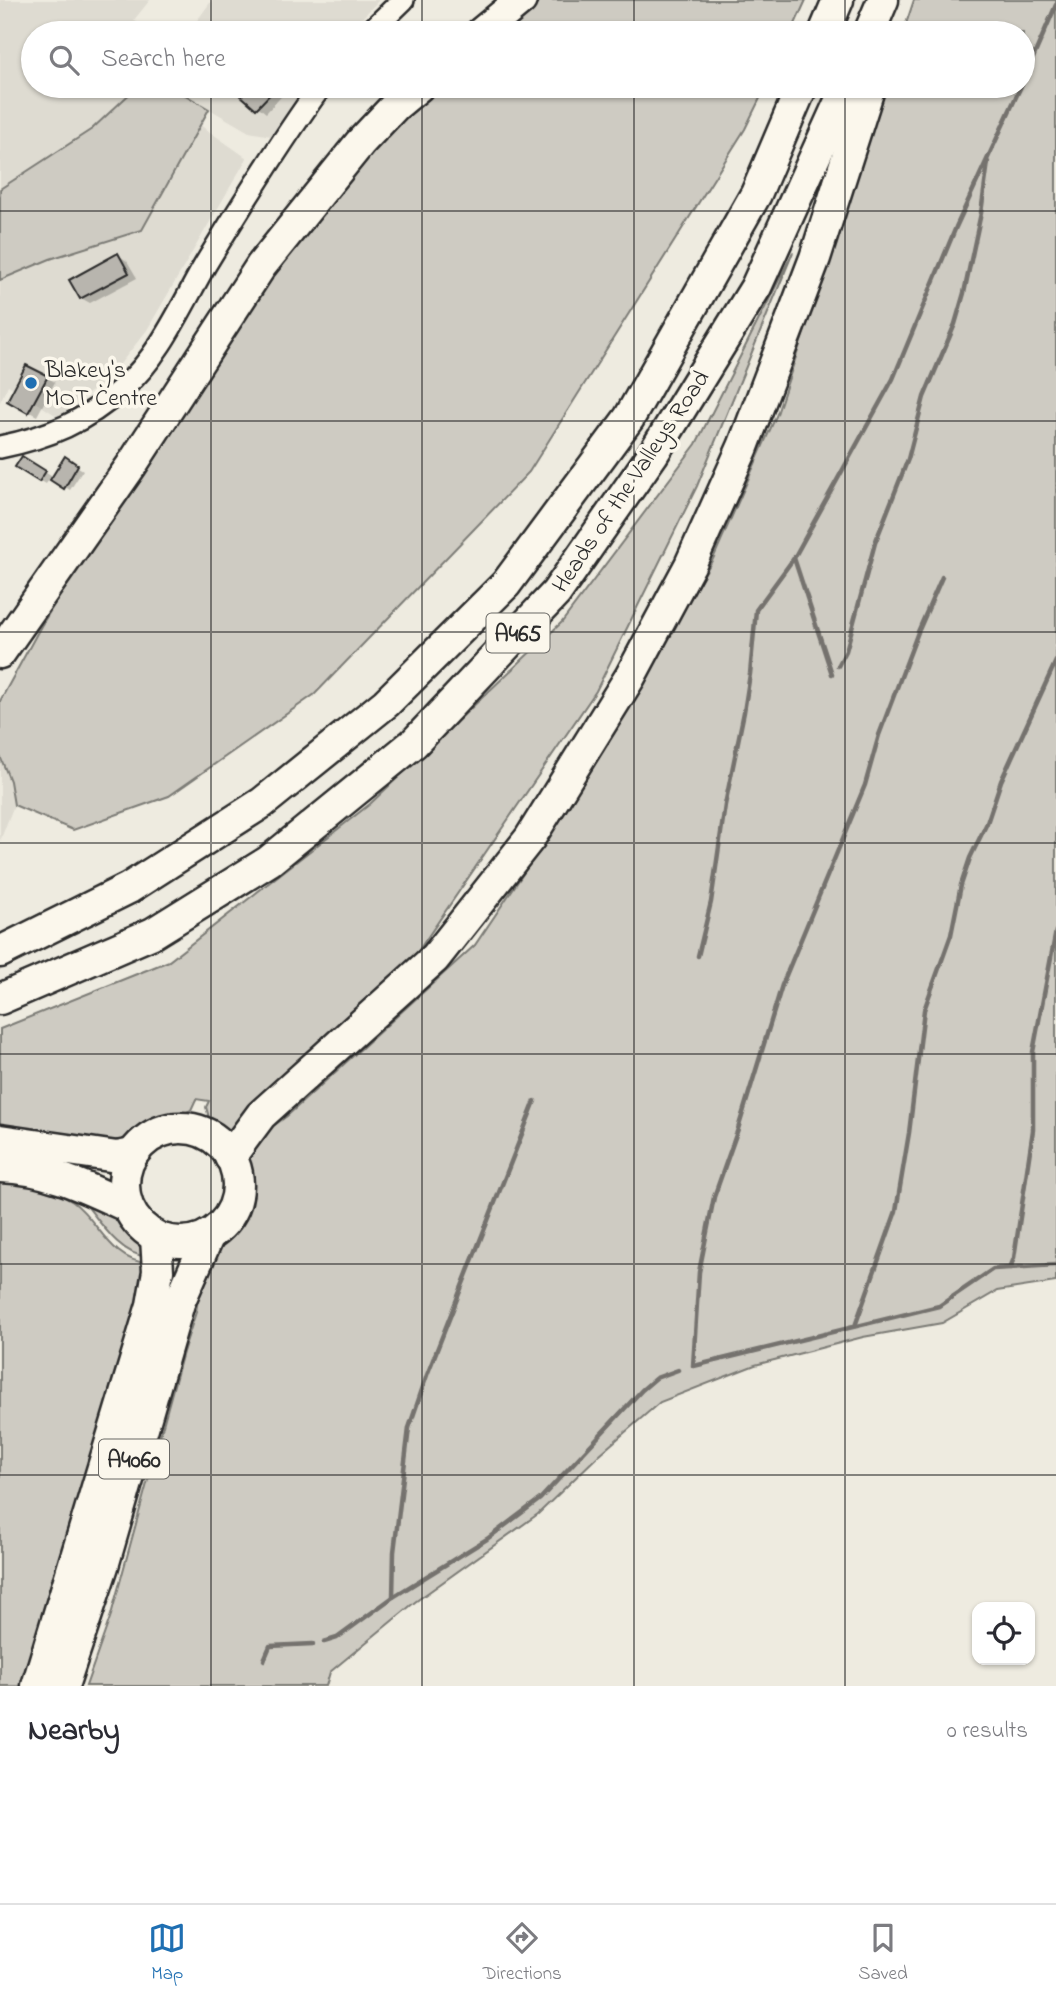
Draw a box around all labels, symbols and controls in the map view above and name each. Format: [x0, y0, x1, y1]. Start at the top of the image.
search box [21, 21, 1035, 98]
icon: search [45, 41, 83, 79]
text: Search here [101, 41, 226, 79]
place label: Blakey's MOT Centre [44, 354, 157, 417]
street label: Heads of the Valleys Road [544, 364, 721, 601]
marker: Blakey's MOT Centre [23, 375, 39, 391]
road number: A465 [486, 614, 550, 652]
road number: A4060 [99, 1440, 169, 1478]
map controls [972, 1602, 1035, 1665]
button: locate [972, 1602, 1035, 1665]
text: Nearby [28, 1710, 120, 1754]
text: 0 results [947, 1715, 1028, 1748]
tab: Map [148, 1919, 186, 1988]
tab: Directions [483, 1919, 562, 1988]
tab: Saved [858, 1919, 908, 1988]

